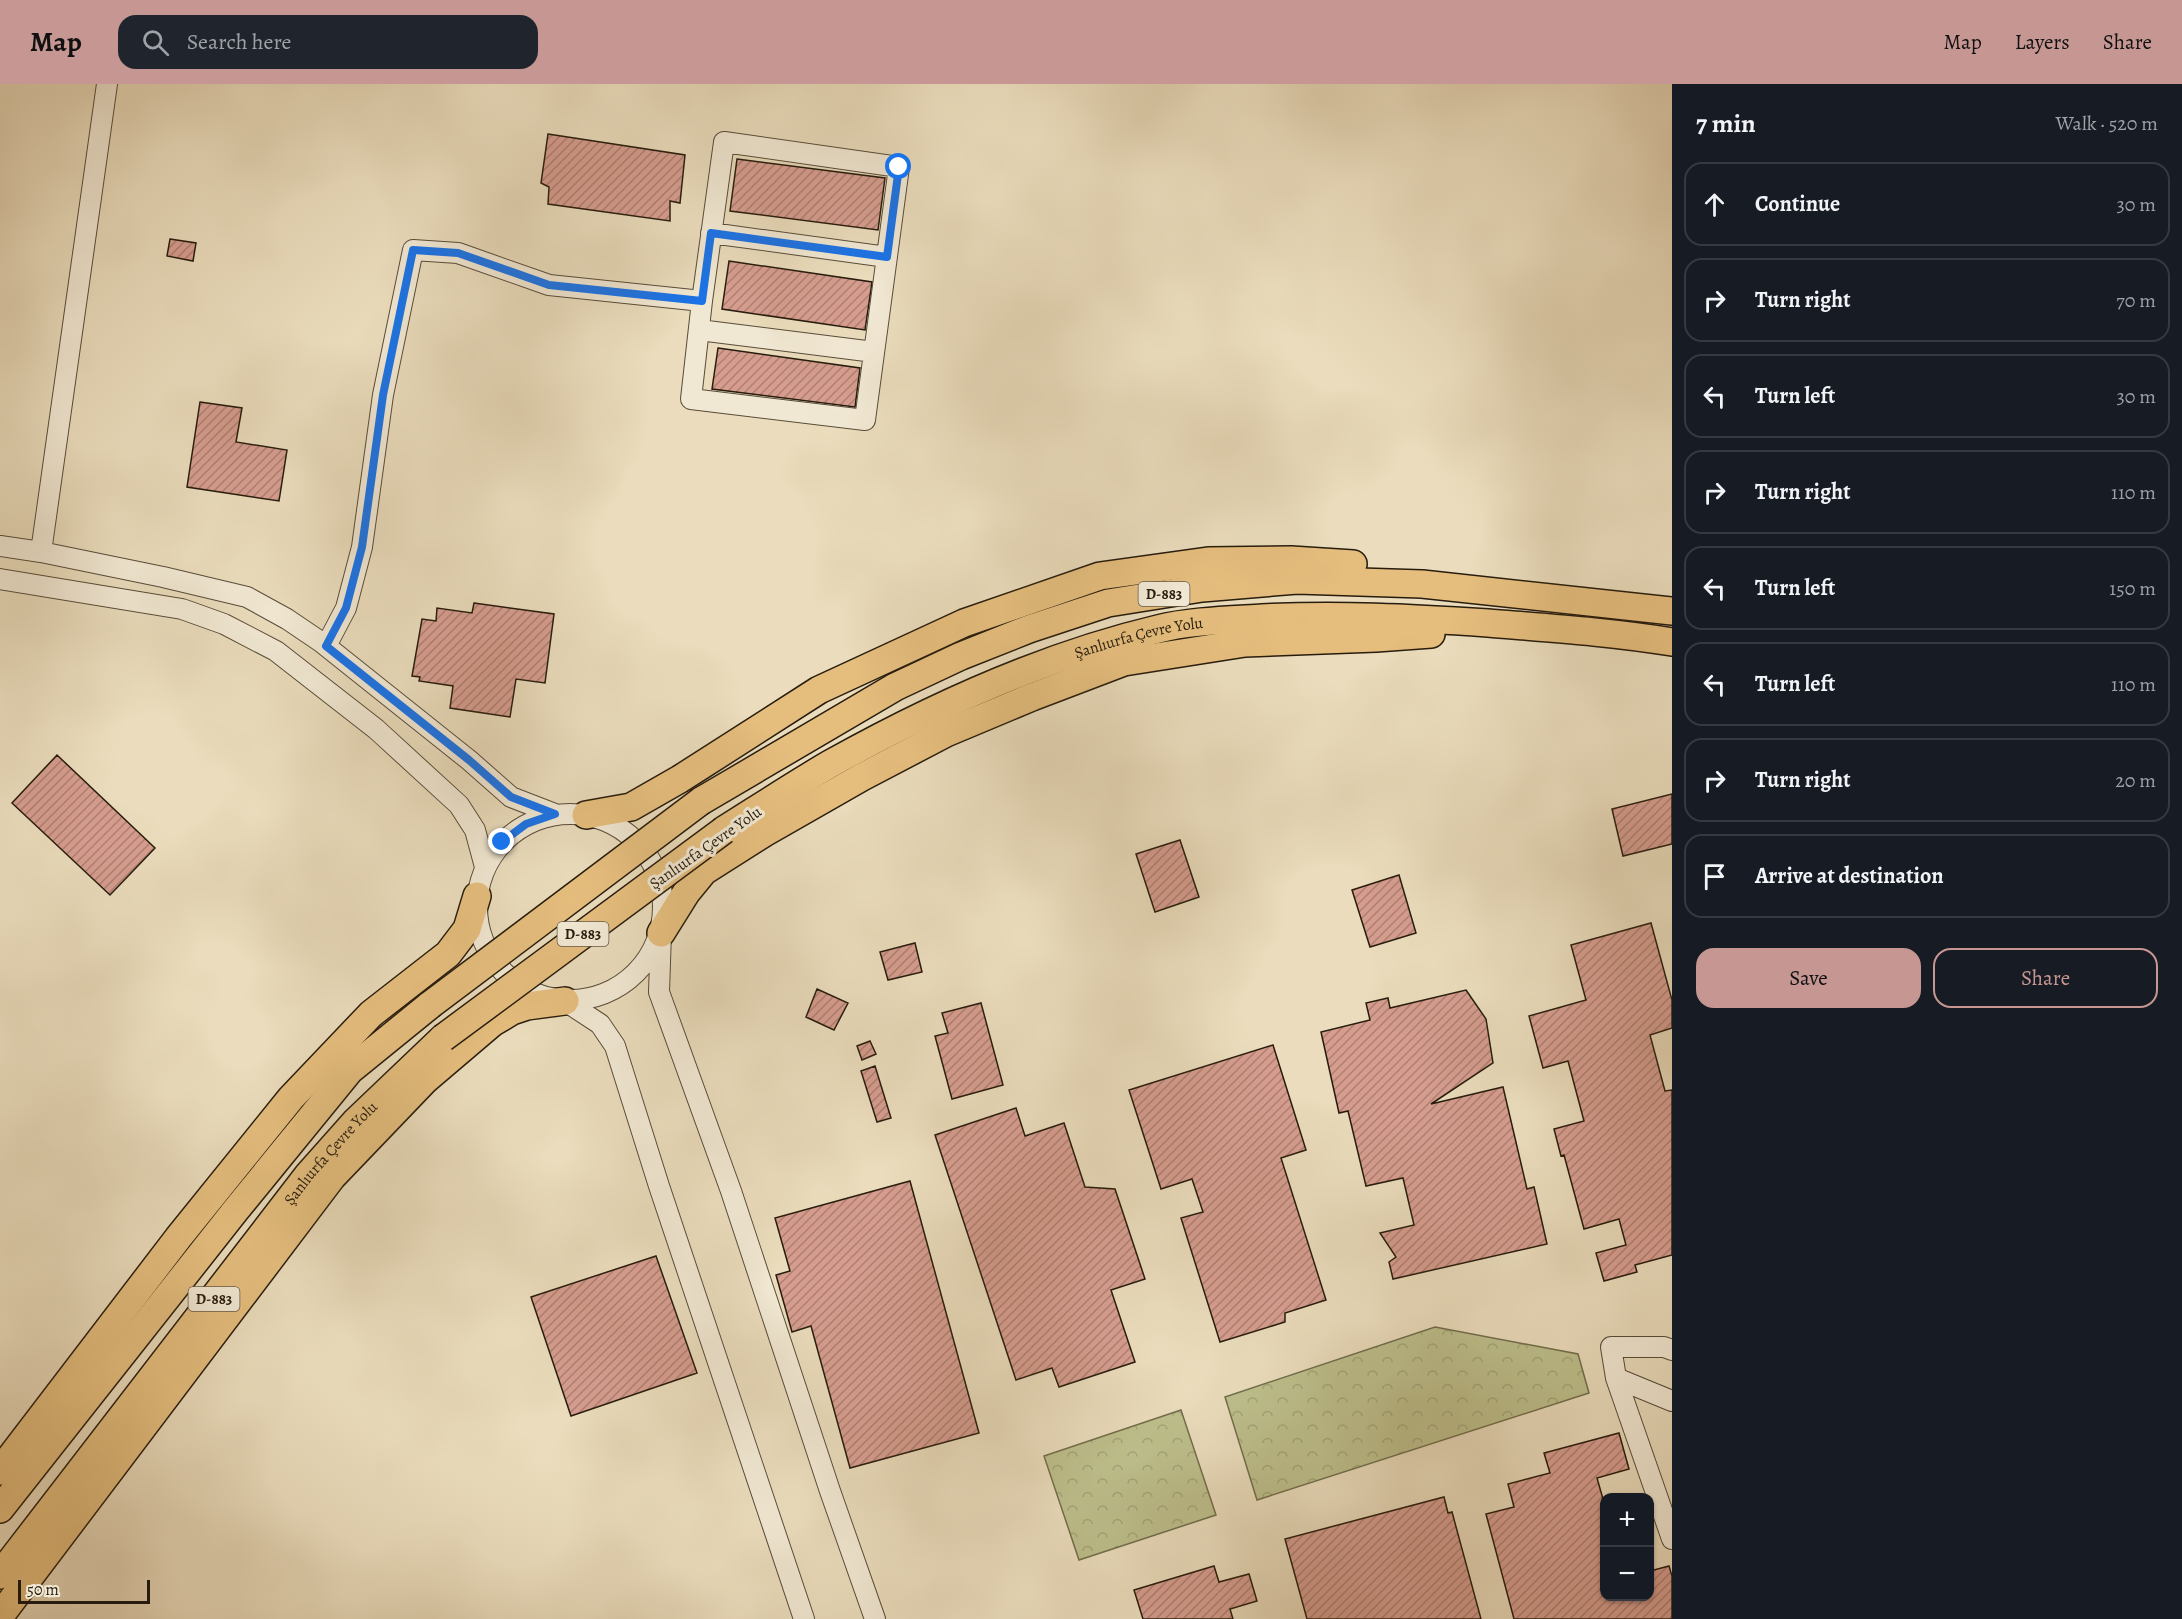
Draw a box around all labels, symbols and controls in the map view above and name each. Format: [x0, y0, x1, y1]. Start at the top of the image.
search box [118, 15, 538, 69]
text: Map [30, 23, 82, 61]
icon: search [139, 26, 172, 59]
text: Search here [187, 27, 291, 57]
text: Map [1943, 28, 1982, 56]
text: Layers [2015, 28, 2070, 56]
text: Share [2103, 28, 2152, 56]
text: 7 min [1696, 106, 1756, 141]
text: Walk · 520 m [2056, 110, 2158, 137]
route start [885, 153, 911, 179]
icon: ahead [1698, 188, 1731, 221]
text: Continue [1755, 189, 1840, 219]
text: 30 m [2116, 191, 2156, 218]
icon: right [1698, 284, 1731, 317]
text: Turn right [1755, 285, 1851, 315]
text: 70 m [2116, 287, 2156, 314]
icon: left [1698, 380, 1731, 413]
text: Turn left [1755, 381, 1835, 411]
text: 30 m [2116, 383, 2156, 410]
icon: right [1698, 476, 1731, 509]
text: Turn right [1755, 477, 1851, 507]
text: 110 m [2111, 479, 2156, 506]
icon: left [1698, 572, 1731, 605]
text: Turn left [1755, 573, 1835, 603]
text: 150 m [2109, 575, 2156, 602]
road number: D-883 [1138, 582, 1190, 606]
street label: Şanlıurfa Çevre Yolu [1071, 612, 1204, 664]
icon: left [1698, 668, 1731, 701]
text: Turn left [1755, 669, 1835, 699]
text: 110 m [2111, 671, 2156, 698]
icon: right [1698, 764, 1731, 797]
text: Turn right [1755, 765, 1851, 795]
text: 20 m [2115, 767, 2156, 794]
street label: Şanlıurfa Çevre Yolu [645, 801, 766, 895]
route end [488, 828, 514, 854]
icon: arrive [1698, 860, 1731, 893]
text: Arrive at destination [1755, 861, 1944, 891]
road number: D-883 [558, 922, 608, 946]
button: Save [1696, 948, 1921, 1008]
button: Share [1933, 948, 2158, 1008]
street label: Şanlıurfa Çevre Yolu [279, 1096, 383, 1210]
road number: D-883 [188, 1287, 240, 1311]
map controls [1600, 1493, 1654, 1601]
button: + [1600, 1493, 1654, 1547]
button: − [1600, 1547, 1654, 1601]
scale bar [18, 1577, 150, 1604]
text: 50 m [27, 1579, 59, 1601]

